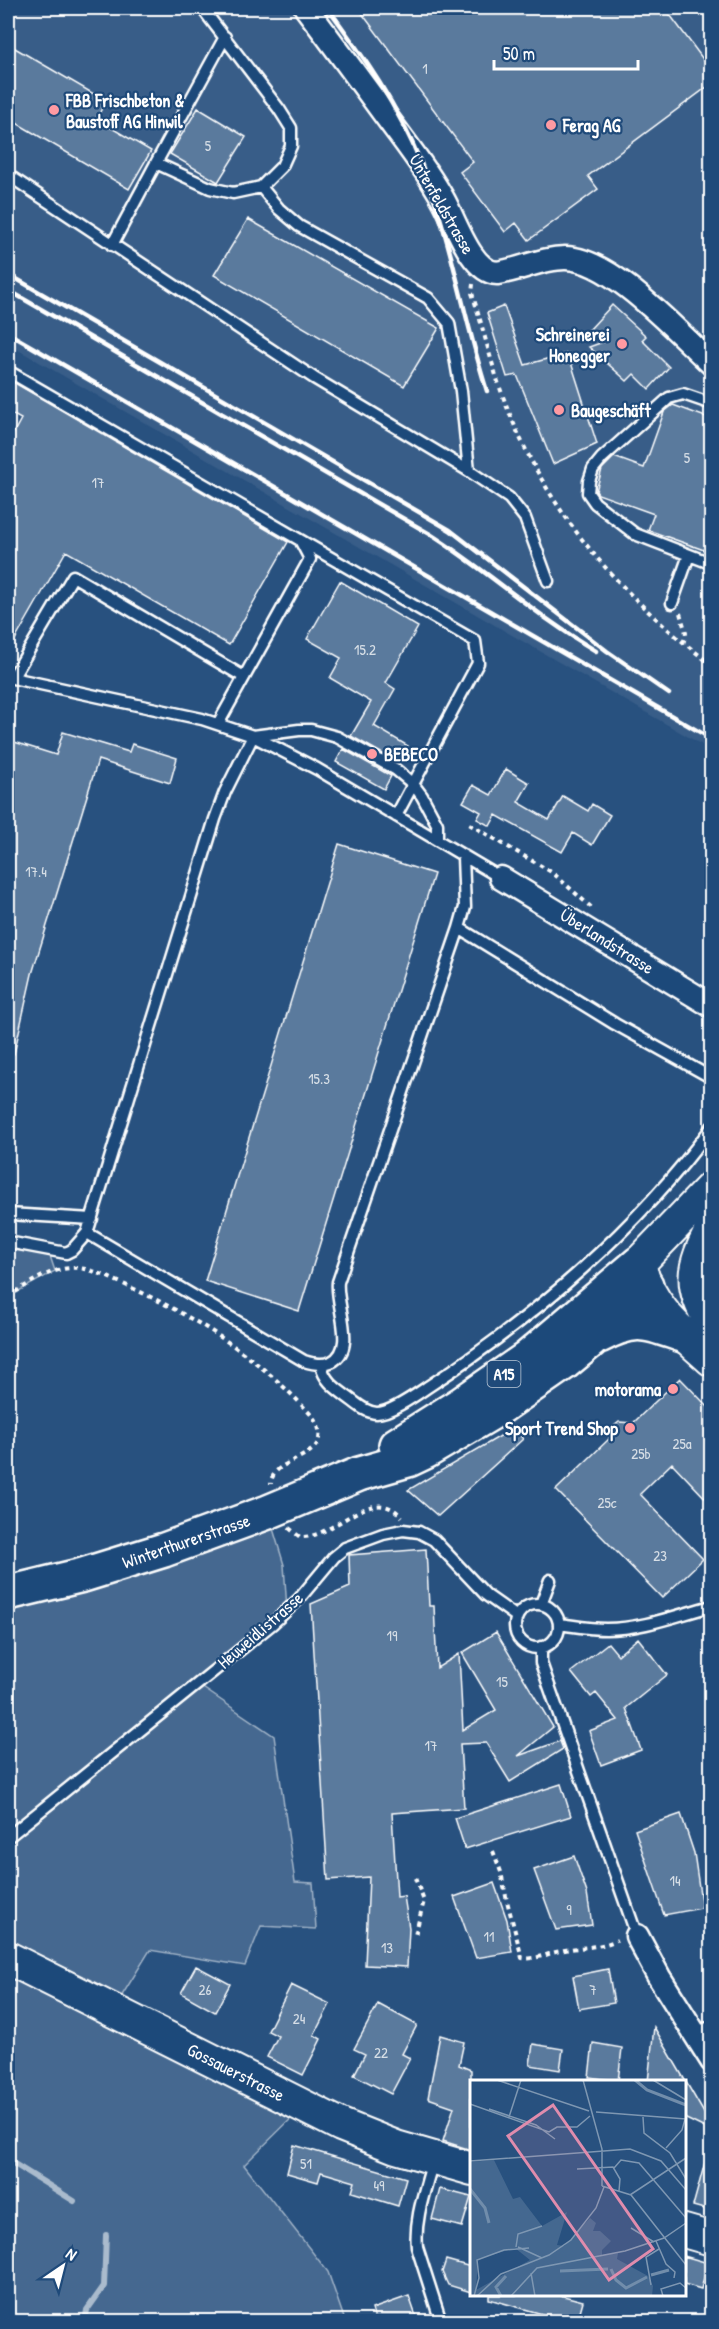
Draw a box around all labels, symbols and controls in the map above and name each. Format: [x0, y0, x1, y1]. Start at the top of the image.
scale bar [494, 33, 638, 71]
text: 50 m [503, 41, 535, 66]
house number: 1 [422, 58, 428, 79]
place label: FBB Frischbeton & Baustoff AG Hinwil [65, 88, 185, 134]
marker: FBB Frischbeton & Baustoff AG Hinwil [47, 103, 61, 117]
place label: Ferag AG [562, 113, 621, 139]
marker: Ferag AG [544, 118, 558, 132]
house number: 5 [205, 135, 212, 156]
street label: Unterfeldstrasse [403, 149, 481, 259]
place label: Schreinerei Honegger [536, 322, 610, 369]
marker: Schreinerei Honegger [615, 337, 629, 351]
place label: Baugeschäft [571, 398, 652, 424]
marker: Baugeschäft [552, 403, 566, 417]
house number: 5 [684, 447, 691, 468]
house number: 17 [92, 472, 104, 493]
house number: 15.2 [354, 639, 376, 660]
place label: BEBECO [384, 742, 438, 767]
marker: BEBECO [365, 747, 379, 761]
house number: 17.4 [25, 861, 47, 882]
street label: Überlandstrasse [555, 902, 659, 980]
house number: 15.3 [308, 1068, 330, 1089]
road number: A15 [488, 1361, 520, 1387]
place label: motorama [595, 1377, 662, 1402]
marker: motorama [666, 1382, 680, 1396]
place label: Sport Trend Shop [505, 1416, 618, 1442]
marker: Sport Trend Shop [623, 1421, 637, 1435]
house number: 25a [672, 1433, 692, 1454]
house number: 25b [631, 1443, 651, 1464]
house number: 25c [597, 1492, 617, 1513]
street label: Winterthurerstrasse [119, 1507, 253, 1575]
house number: 23 [653, 1545, 667, 1566]
street label: Heuweidlistrasse [212, 1586, 308, 1674]
house number: 19 [387, 1625, 398, 1646]
house number: 15 [496, 1671, 509, 1692]
house number: 17 [425, 1735, 437, 1756]
house number: 14 [669, 1870, 681, 1891]
house number: 9 [566, 1899, 572, 1920]
house number: 11 [484, 1926, 494, 1947]
house number: 13 [381, 1937, 393, 1958]
house number: 26 [198, 1979, 212, 2000]
house number: 7 [589, 1979, 597, 2000]
house number: 24 [293, 2008, 306, 2029]
street label: Gossauerstrasse [183, 2037, 289, 2107]
house number: 22 [374, 2042, 388, 2063]
inset map [470, 2080, 686, 2296]
house number: 51 [300, 2153, 312, 2174]
house number: 49 [373, 2175, 385, 2196]
north arrow [33, 2236, 93, 2296]
text: N [62, 2242, 82, 2265]

